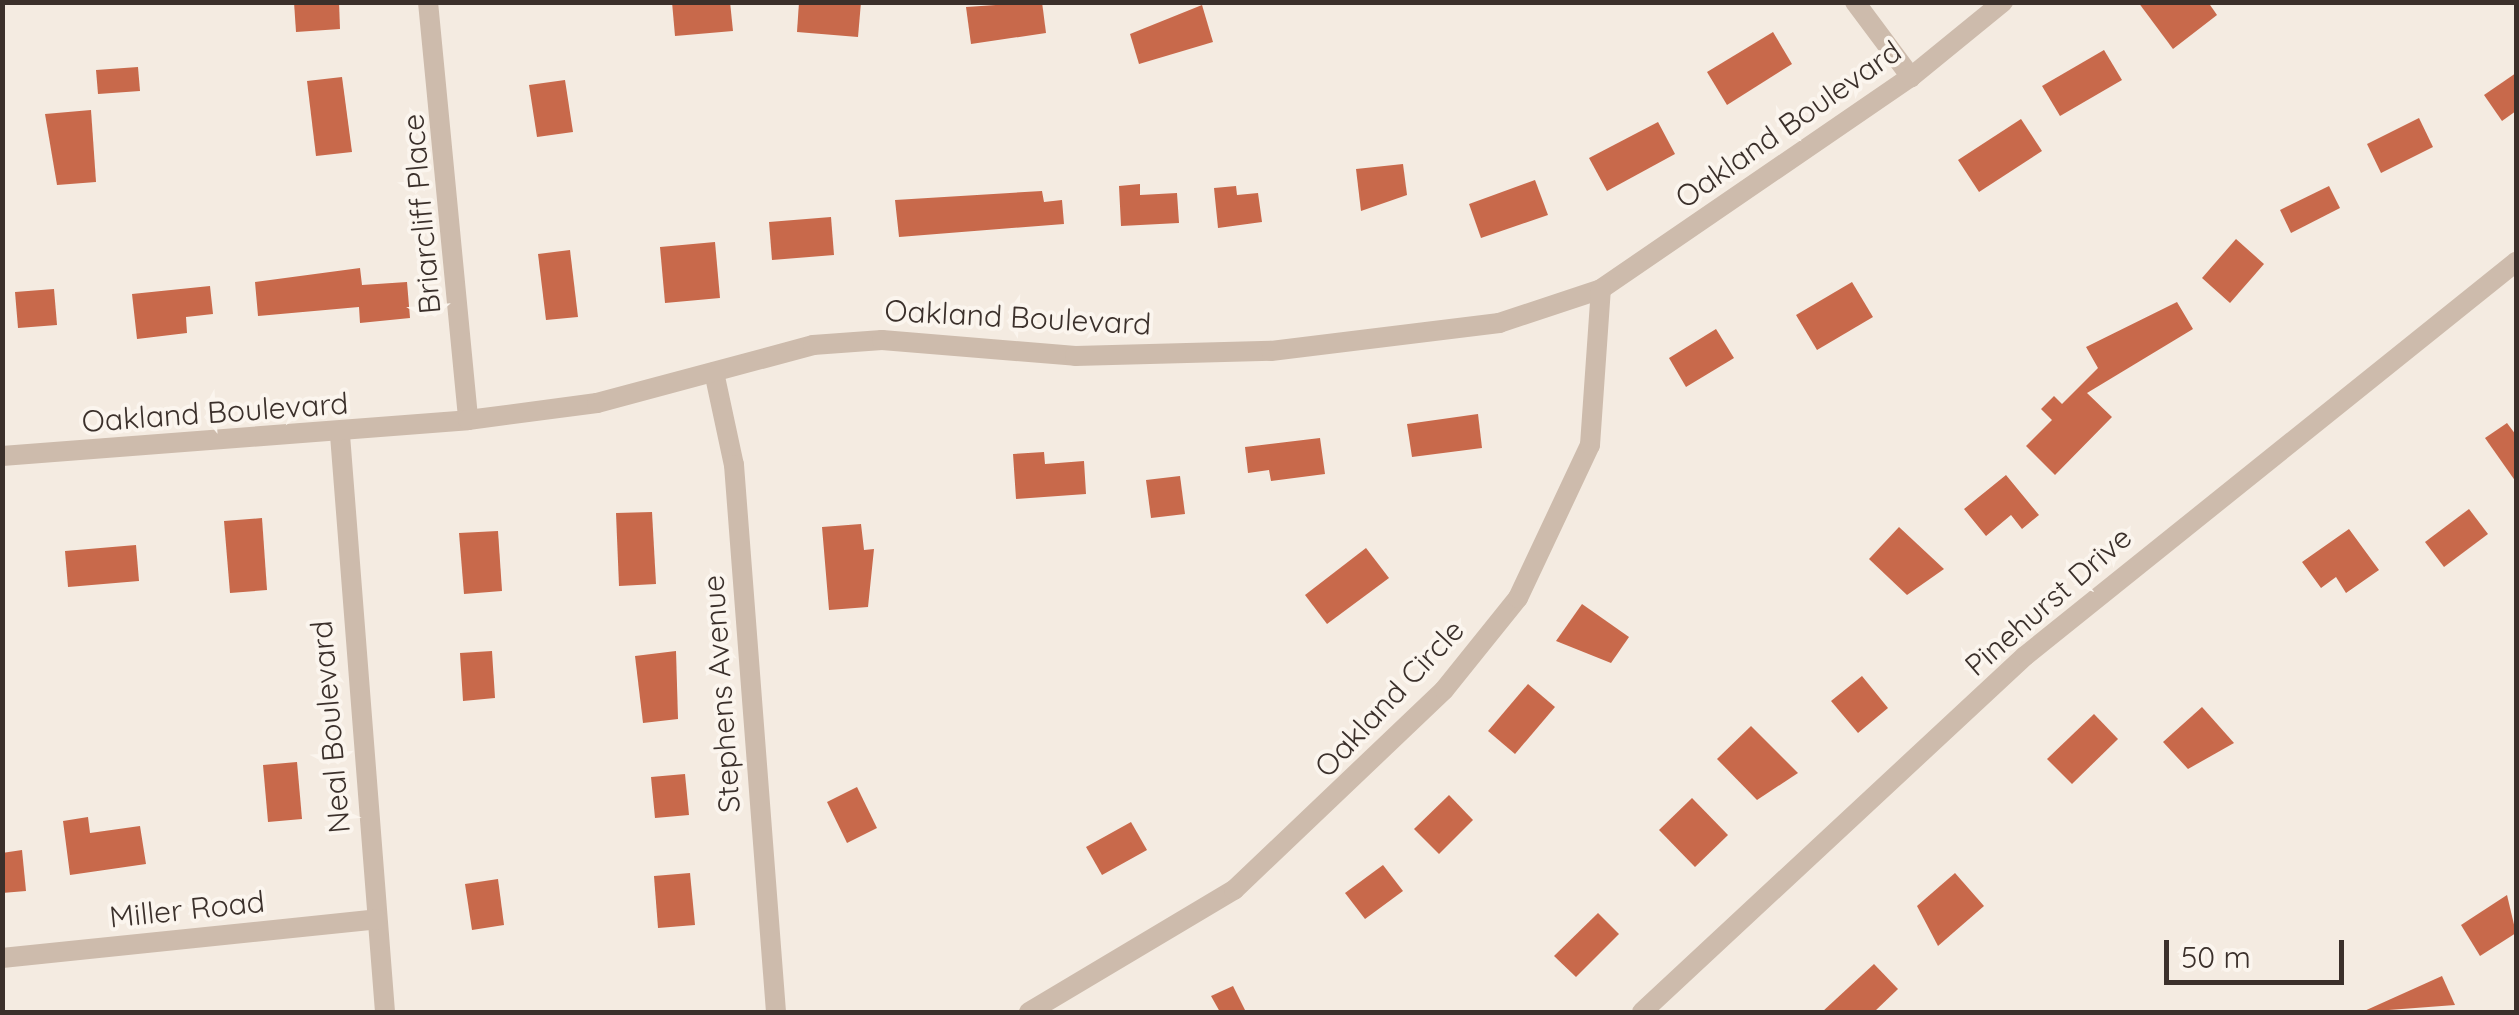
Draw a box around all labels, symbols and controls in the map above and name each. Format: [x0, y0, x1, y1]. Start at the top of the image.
street label: Oakland Boulevard [1668, 33, 1908, 215]
street label: Briarcliff Place [394, 112, 448, 316]
street label: Oakland Boulevard [884, 292, 1152, 342]
street label: Oakland Boulevard [81, 385, 349, 439]
street label: Pinehurst Drive [1957, 519, 2139, 683]
street label: Stephens Avenue [695, 574, 747, 814]
street label: Oakland Circle [1307, 612, 1471, 784]
street label: Neal Boulevard [303, 619, 357, 835]
street label: Miller Road [108, 883, 266, 935]
scale bar [2169, 920, 2349, 982]
text: 50 m [2181, 938, 2251, 976]

